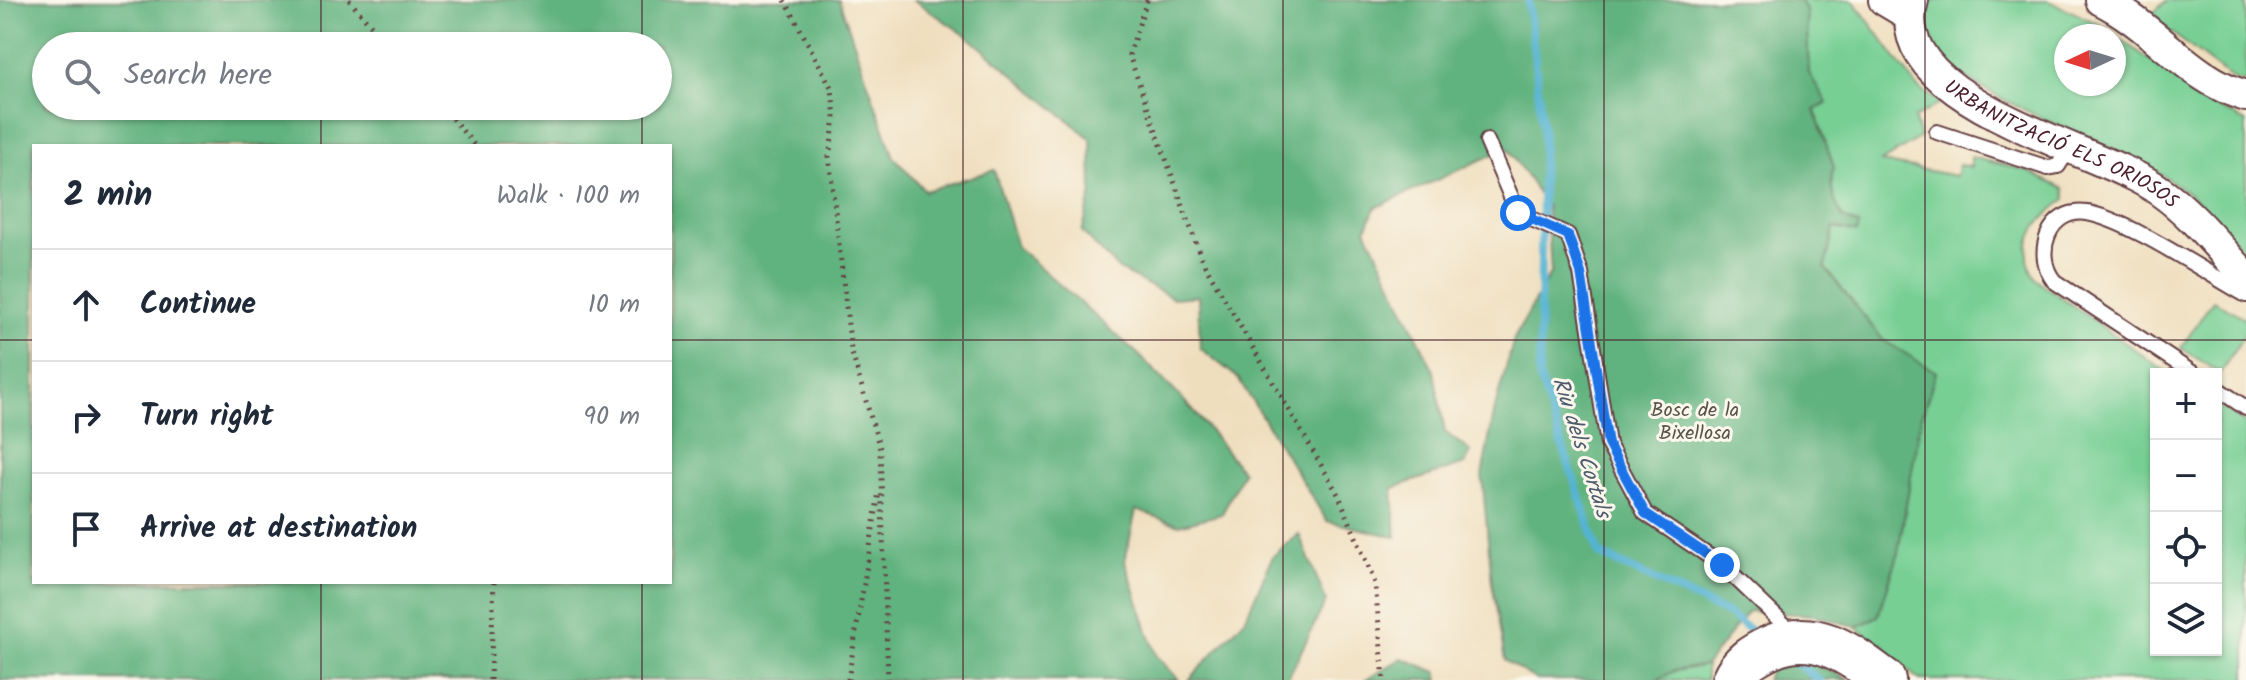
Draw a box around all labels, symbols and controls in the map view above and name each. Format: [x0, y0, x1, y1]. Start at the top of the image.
north arrow [2054, 24, 2126, 96]
search box [32, 32, 672, 120]
text: Search here [124, 52, 272, 100]
icon: search [60, 54, 104, 98]
street label: URBANITZACIÓ ELS ORIOSOS [1936, 72, 2185, 218]
text: 2 min [64, 169, 152, 223]
text: Walk · 100 m [497, 175, 640, 217]
route start [1500, 195, 1536, 231]
text: Continue [140, 281, 256, 329]
icon: ahead [64, 283, 108, 327]
text: 10 m [588, 284, 640, 326]
map controls [2150, 368, 2222, 656]
button: + [2150, 368, 2222, 440]
water label: Riu dels Cortals [1541, 373, 1621, 525]
text: Turn right [140, 393, 273, 441]
icon: right [64, 395, 108, 439]
park label: Bosc de la Bixellosa [1651, 395, 1739, 450]
text: 90 m [583, 396, 640, 438]
button: − [2150, 440, 2222, 512]
text: Arrive at destination [140, 505, 417, 553]
icon: arrive [64, 507, 108, 551]
button: locate [2150, 512, 2222, 584]
route end [1704, 547, 1740, 583]
button: layers [2150, 584, 2222, 656]

